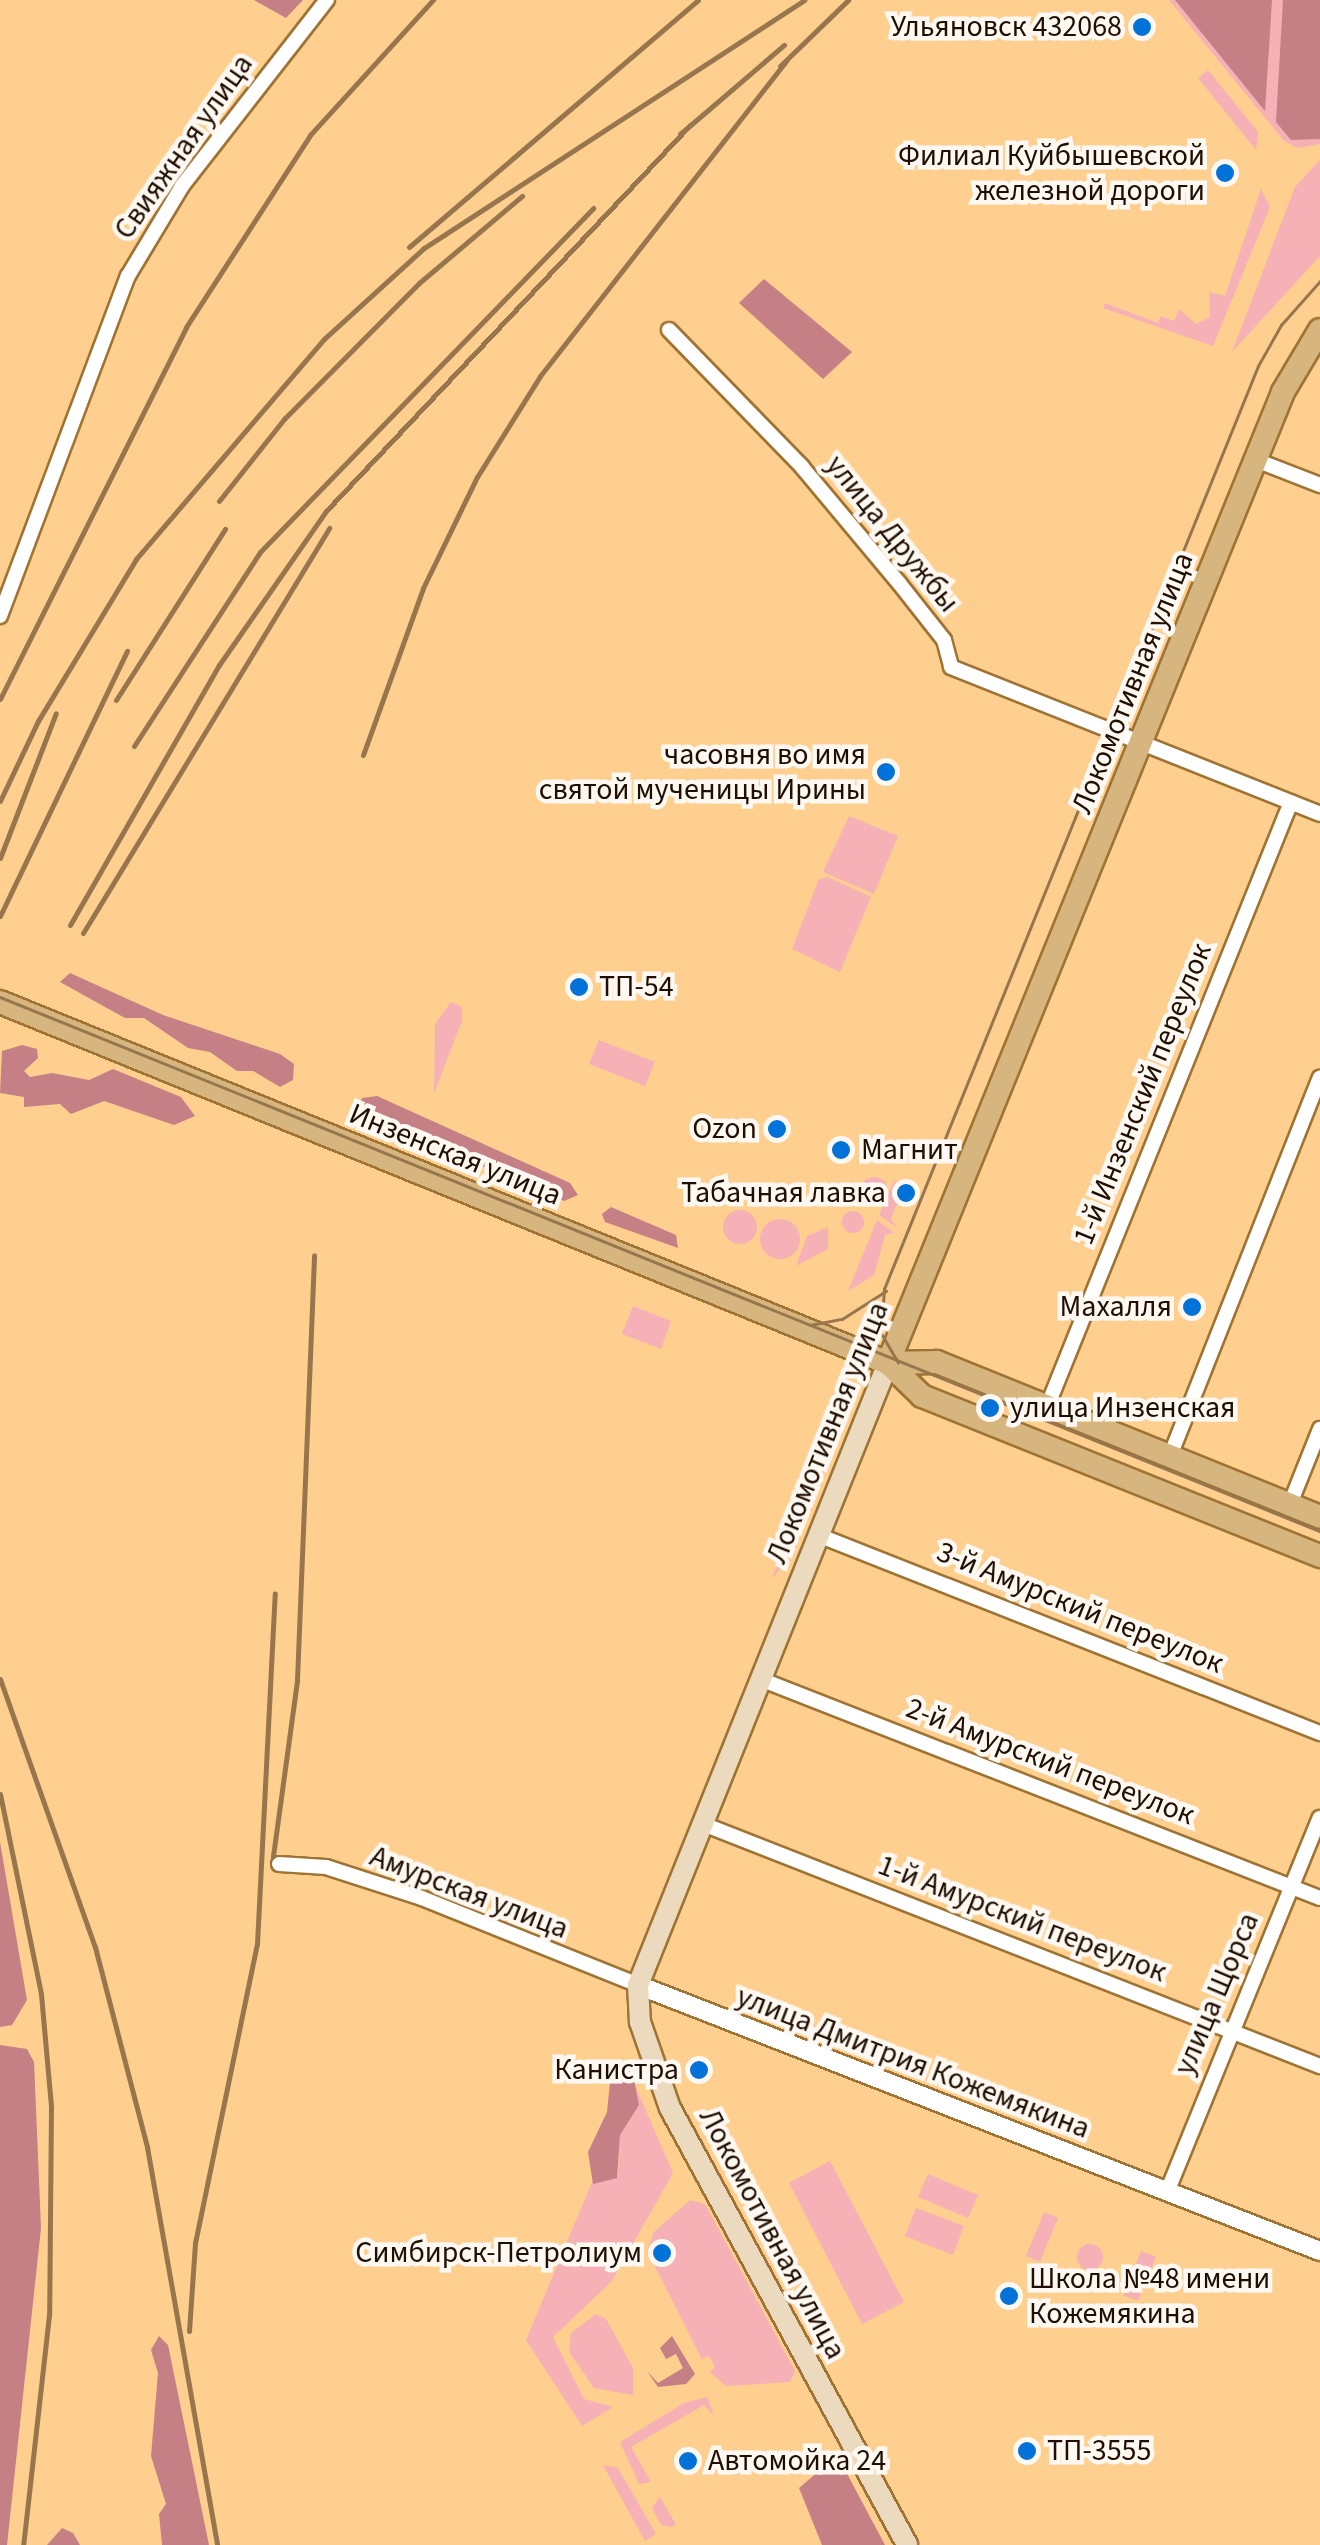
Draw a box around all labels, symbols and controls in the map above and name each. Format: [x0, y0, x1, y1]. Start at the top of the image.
place label: Ульяновск 432068 [891, 9, 1122, 45]
marker: Ульяновск 432068 [1131, 16, 1153, 38]
street label: Свияжная улица [107, 48, 261, 246]
place label: Филиал Куйбышевской железной дороги [898, 138, 1205, 208]
marker: Филиал Куйбышевской железной дороги [1214, 162, 1236, 184]
street label: улица Дружбы [818, 448, 966, 620]
street label: Локомотивная улица [1064, 547, 1202, 819]
place label: часовня во имя святой мученицы Ирины [539, 737, 866, 808]
marker: часовня во имя святой мученицы Ирины [875, 761, 897, 783]
street label: 1-й Инзенский переулок [1066, 938, 1220, 1250]
place label: ТП-54 [599, 969, 674, 1005]
marker: ТП-54 [568, 976, 590, 998]
street label: Инзенская улица [344, 1096, 566, 1214]
place label: Ozon [692, 1111, 757, 1147]
marker: Ozon [766, 1118, 788, 1140]
place label: Магнит [861, 1132, 958, 1168]
marker: Магнит [830, 1139, 852, 1161]
place label: Табачная лавка [681, 1175, 886, 1211]
marker: Табачная лавка [895, 1182, 917, 1204]
place label: Махалля [1060, 1289, 1172, 1325]
marker: Махалля [1181, 1296, 1203, 1318]
street label: Локомотивная улица [759, 1297, 897, 1569]
place label: улица Инзенская [1010, 1390, 1235, 1426]
marker: улица Инзенская [979, 1397, 1001, 1419]
street label: 3-й Амурский переулок [932, 1534, 1228, 1682]
street label: 2-й Амурский переулок [901, 1690, 1199, 1834]
street label: Амурская улица [365, 1839, 573, 1947]
street label: 1-й Амурский переулок [873, 1847, 1171, 1991]
street label: улица Щорса [1167, 1907, 1267, 2081]
street label: улица Дмитрия Кожемякина [731, 1979, 1095, 2147]
place label: Канистра [554, 2052, 679, 2088]
marker: Канистра [688, 2059, 710, 2081]
street label: Локомотивная улица [691, 2103, 853, 2365]
place label: Симбирск-Петролиум [355, 2235, 642, 2271]
marker: Симбирск-Петролиум [651, 2242, 673, 2264]
place label: Школа №48 имени Кожемякина [1029, 2261, 1270, 2332]
marker: Школа №48 имени Кожемякина [998, 2285, 1020, 2307]
place label: ТП-3555 [1047, 2433, 1151, 2469]
marker: ТП-3555 [1016, 2440, 1038, 2462]
place label: Автомойка 24 [708, 2443, 886, 2479]
marker: Автомойка 24 [677, 2450, 699, 2472]

